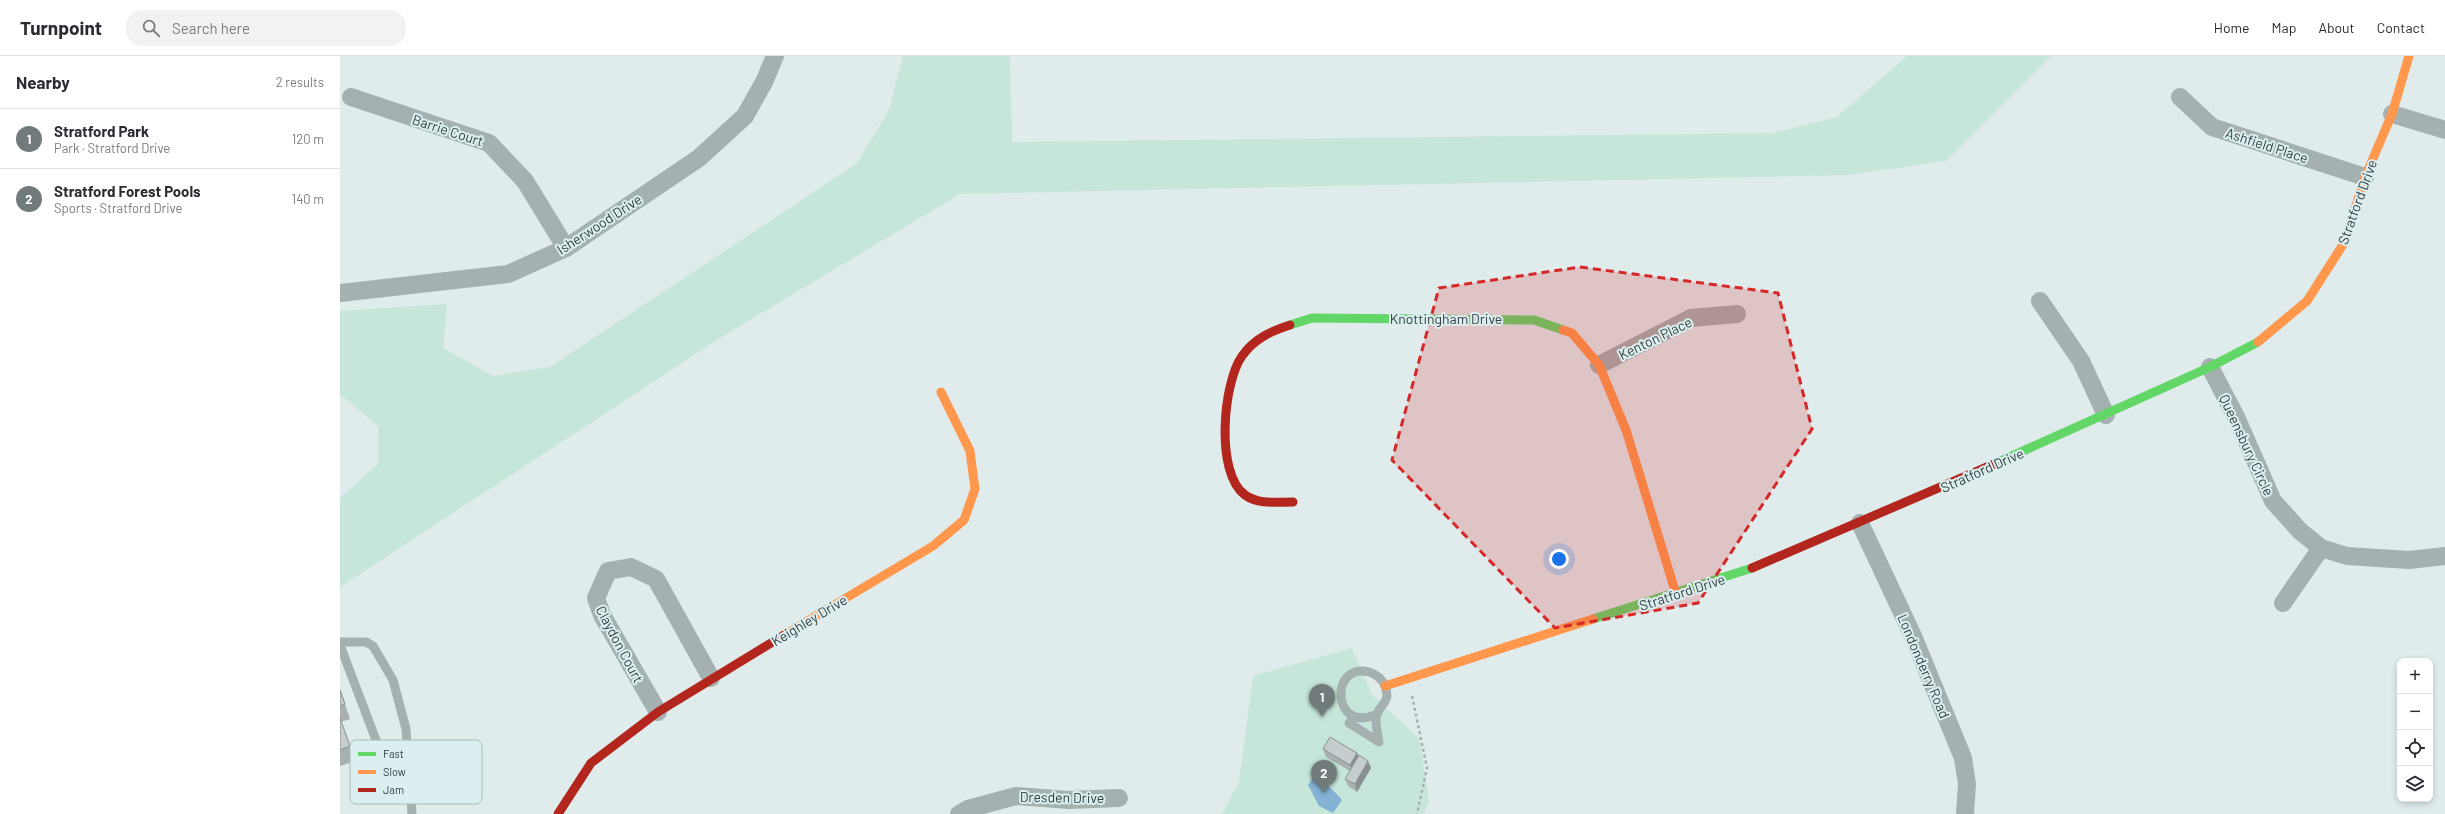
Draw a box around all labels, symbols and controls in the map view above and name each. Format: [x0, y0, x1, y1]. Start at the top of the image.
search box [126, 10, 406, 46]
text: Turnpoint [20, 16, 102, 39]
icon: search [140, 17, 162, 39]
text: Search here [172, 19, 250, 37]
text: Home [2214, 19, 2250, 36]
text: Map [2272, 19, 2296, 36]
text: About [2318, 19, 2355, 36]
text: Contact [2377, 19, 2425, 36]
text: Nearby [16, 72, 70, 92]
text: 2 results [276, 74, 324, 90]
street label: Barrie Court [410, 110, 486, 150]
text: Stratford Park [54, 122, 149, 140]
street label: Ashfield Place [2224, 124, 2310, 166]
text: 1 [27, 131, 31, 147]
text: 120 m [292, 131, 324, 147]
text: Park · Stratford Drive [54, 140, 170, 156]
street label: Stratford Drive [2334, 157, 2380, 247]
text: Stratford Forest Pools [54, 182, 201, 200]
street label: Isherwood Drive [553, 190, 645, 258]
text: 2 [25, 191, 33, 207]
text: 140 m [292, 191, 324, 207]
text: Sports · Stratford Drive [54, 200, 182, 216]
street label: Knottingham Drive [1390, 310, 1502, 327]
street label: Kenton Place [1616, 313, 1694, 363]
street label: Queensbury Circle [2216, 392, 2278, 498]
street label: Stratford Drive [1938, 444, 2026, 496]
your location [1549, 549, 1569, 569]
street label: Stratford Drive [1637, 570, 1727, 614]
street label: Keighley Drive [768, 591, 850, 649]
street label: Claydon Court [593, 603, 647, 685]
street label: Londonderry Road [1894, 611, 1954, 721]
map controls [2397, 658, 2433, 802]
button: + [2397, 658, 2433, 694]
pin: 1 [1309, 684, 1335, 717]
button: − [2397, 694, 2433, 730]
button: locate [2397, 730, 2433, 766]
legend [350, 740, 482, 804]
text: Fast [383, 747, 404, 760]
pin: 2 [1311, 760, 1337, 793]
text: Slow [383, 765, 406, 778]
button: layers [2397, 766, 2433, 802]
text: Jam [383, 783, 404, 796]
street label: Dresden Drive [1020, 788, 1104, 806]

